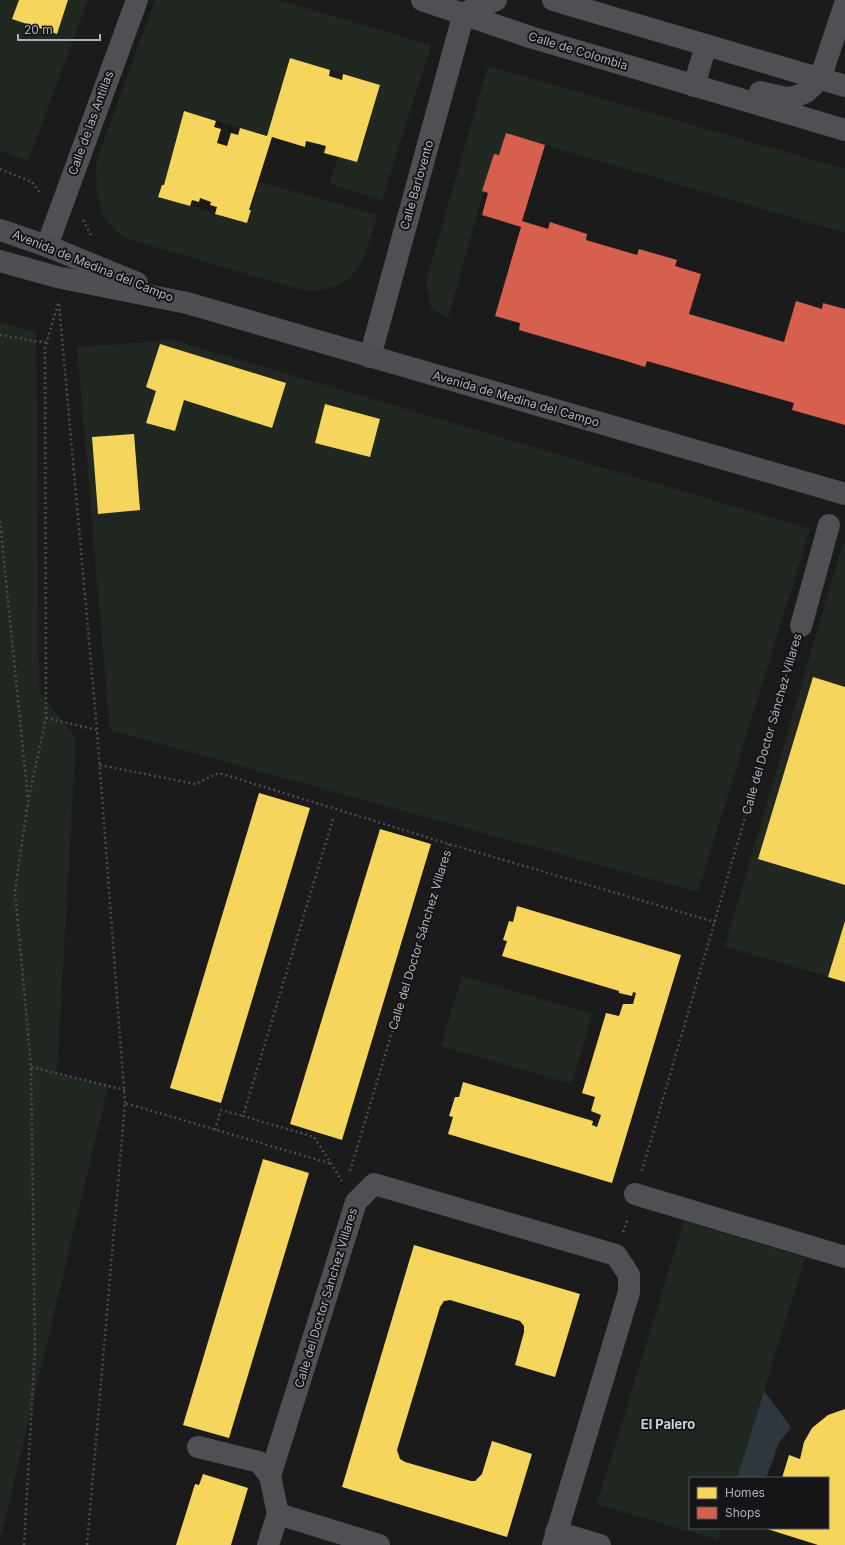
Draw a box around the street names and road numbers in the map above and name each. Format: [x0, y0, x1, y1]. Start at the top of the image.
street label: Calle de Colombia [527, 28, 630, 73]
street label: Calle de las Antillas [65, 69, 116, 177]
street label: Calle Barlovento [397, 138, 436, 231]
street label: Avenida de Medina del Campo [10, 226, 176, 305]
street label: Avenida de Medina del Campo [431, 368, 601, 430]
street label: Calle del Doctor Sánchez Villares [738, 632, 805, 816]
street label: Calle del Doctor Sánchez Villares [385, 848, 454, 1032]
street label: Calle del Doctor Sánchez Villares [291, 1206, 360, 1390]

